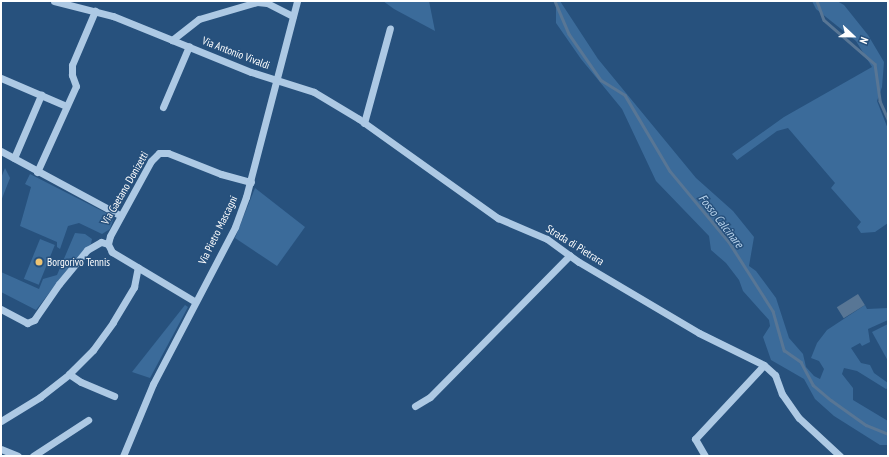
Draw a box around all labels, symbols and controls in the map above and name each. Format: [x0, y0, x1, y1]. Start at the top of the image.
north arrow [833, 16, 873, 56]
street label: Via Antonio Vivaldi [200, 34, 272, 72]
text: N [857, 35, 872, 46]
street label: Via Gaetano Donizetti [99, 149, 151, 227]
water label: Fosso Calcinare [696, 191, 746, 251]
street label: Via Pietro Mascagni [196, 194, 240, 266]
street label: Strada di Pietrara [544, 222, 606, 268]
place label: Borgorivo Tennis [47, 255, 110, 269]
marker: Borgorivo Tennis [34, 257, 44, 267]

